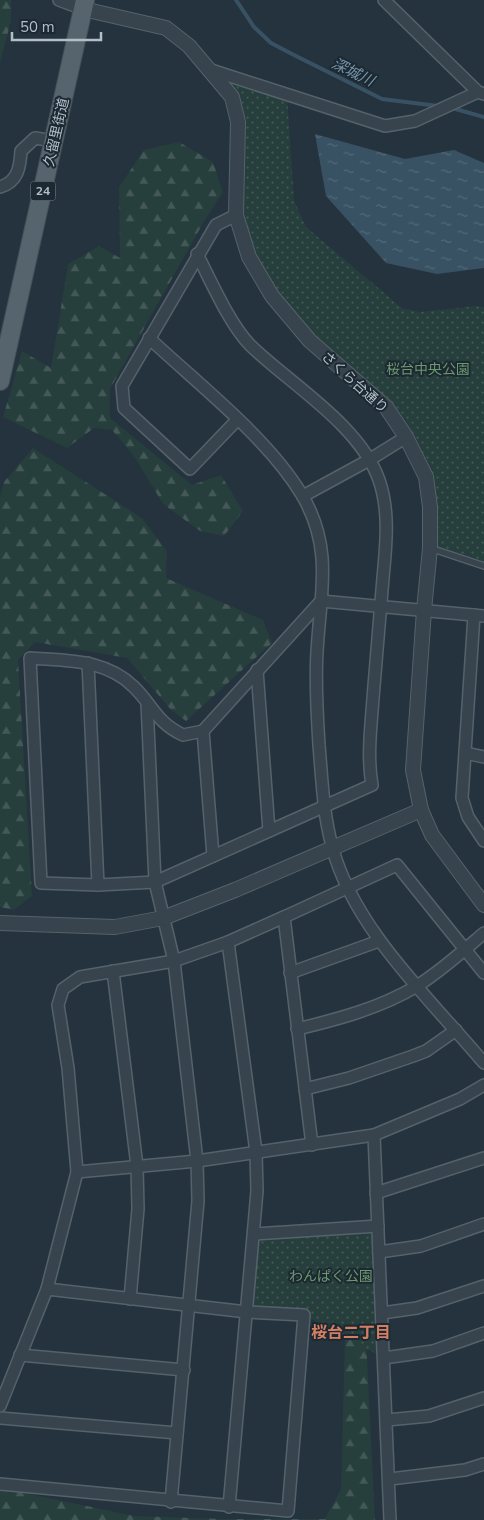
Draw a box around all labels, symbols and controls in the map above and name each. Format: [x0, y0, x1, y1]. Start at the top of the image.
scale bar [12, 10, 101, 42]
text: 50 m [20, 17, 55, 37]
water label: 深城川 [328, 53, 379, 92]
street label: 久留里街道 [39, 96, 74, 168]
road number: 24 [30, 182, 56, 200]
street label: さくら台通り [317, 347, 392, 418]
park label: 桜台中央公園 [386, 360, 470, 379]
park label: わんぱく公園 [289, 1267, 373, 1286]
district label: 桜台二丁目 [311, 1322, 391, 1344]

